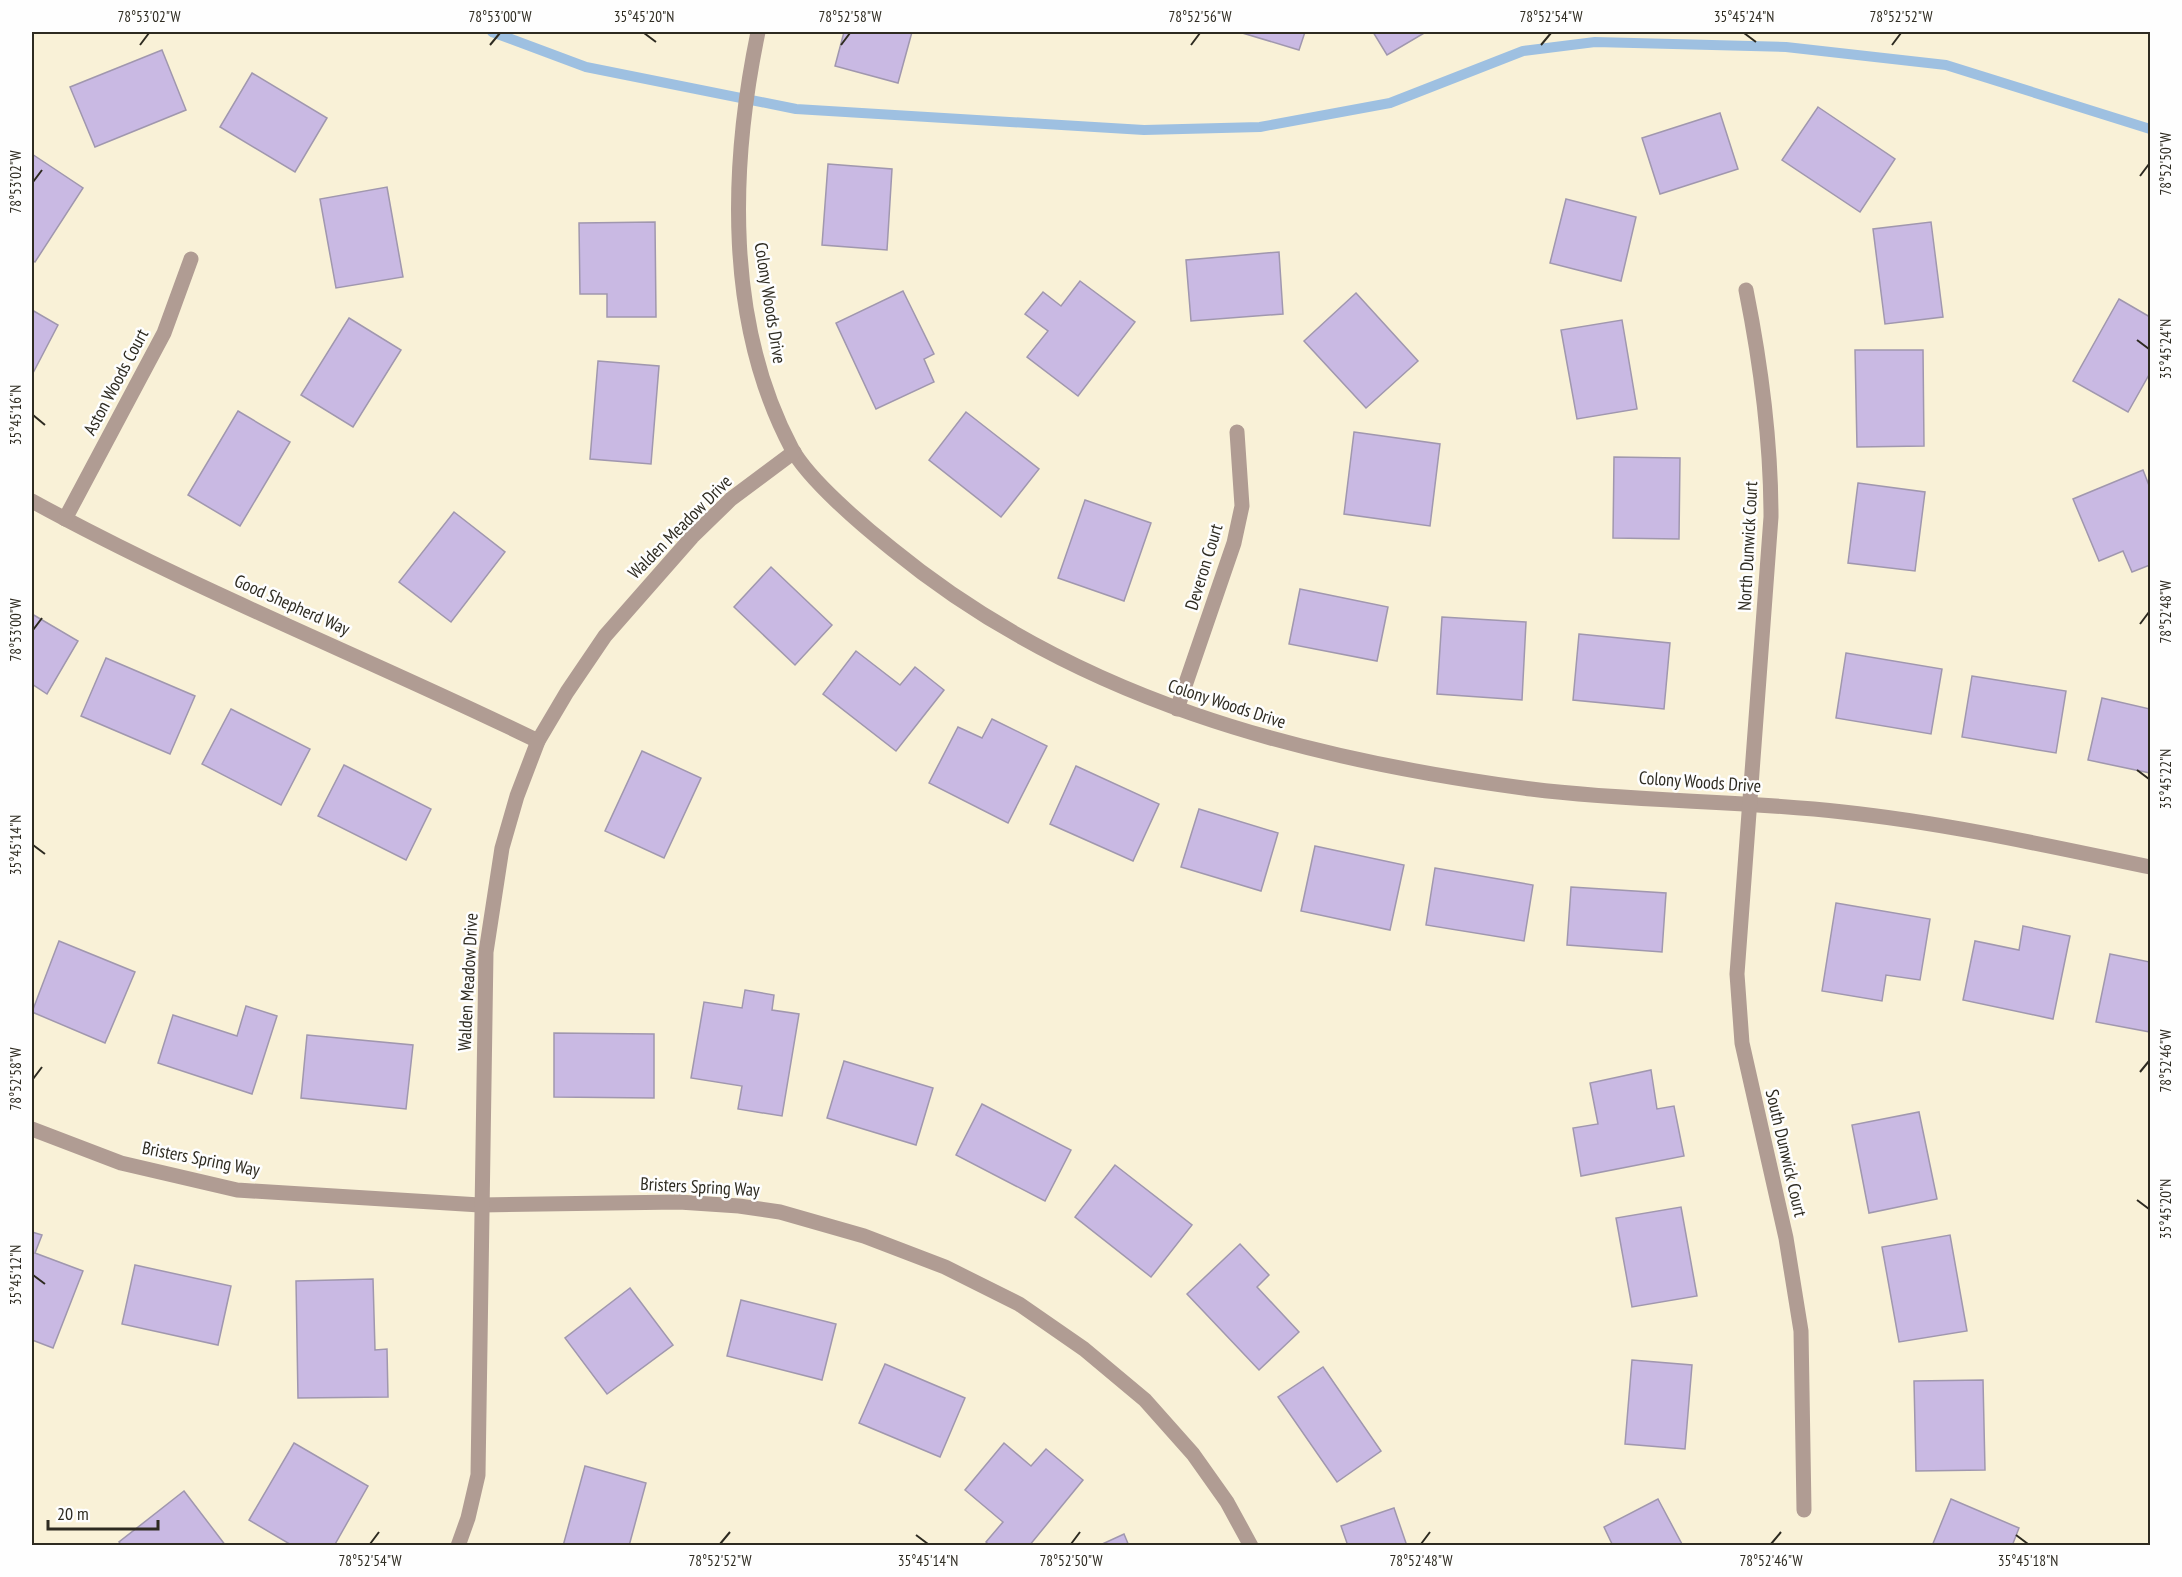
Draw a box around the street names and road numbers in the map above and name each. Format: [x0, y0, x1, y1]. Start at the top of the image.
street label: Colony Woods Drive [750, 241, 791, 365]
street label: Aston Woods Court [78, 325, 153, 439]
street label: Walden Meadow Drive [623, 470, 737, 584]
street label: North Dunwick Court [1733, 481, 1762, 611]
street label: Deveron Court [1180, 521, 1228, 613]
street label: Good Shepherd Way [231, 569, 354, 640]
street label: Colony Woods Drive [1165, 674, 1289, 733]
street label: Colony Woods Drive [1638, 766, 1762, 797]
street label: Walden Meadow Drive [452, 912, 483, 1052]
street label: South Dunwick Court [1761, 1087, 1812, 1219]
street label: Bristers Spring Way [140, 1136, 262, 1181]
street label: Bristers Spring Way [640, 1172, 761, 1201]

